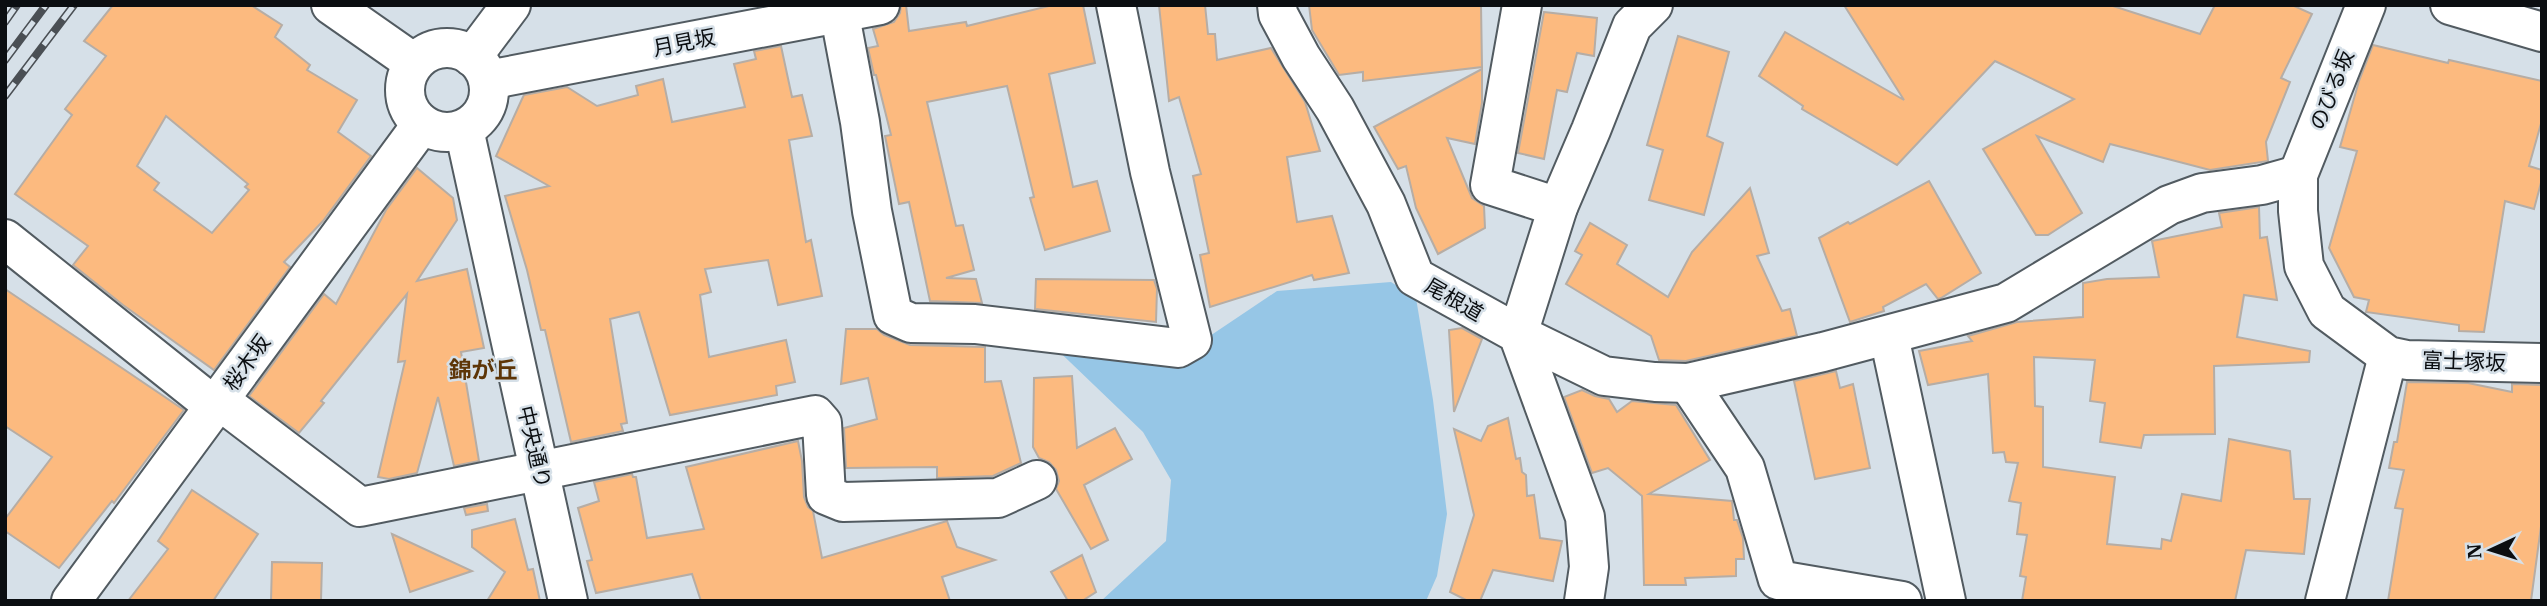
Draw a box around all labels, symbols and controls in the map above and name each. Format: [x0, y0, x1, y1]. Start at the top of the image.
street label: 月見坂 [650, 22, 717, 62]
street label: のびる坂 [2302, 45, 2360, 134]
street label: 尾根道 [1420, 271, 1489, 327]
street label: 桜木坂 [216, 329, 276, 396]
street label: 富士塚坂 [2422, 346, 2506, 376]
district label: 錦が丘 [449, 354, 518, 384]
street label: 中央通り [512, 403, 558, 491]
north arrow [2456, 515, 2526, 585]
text: N [2462, 543, 2487, 560]

